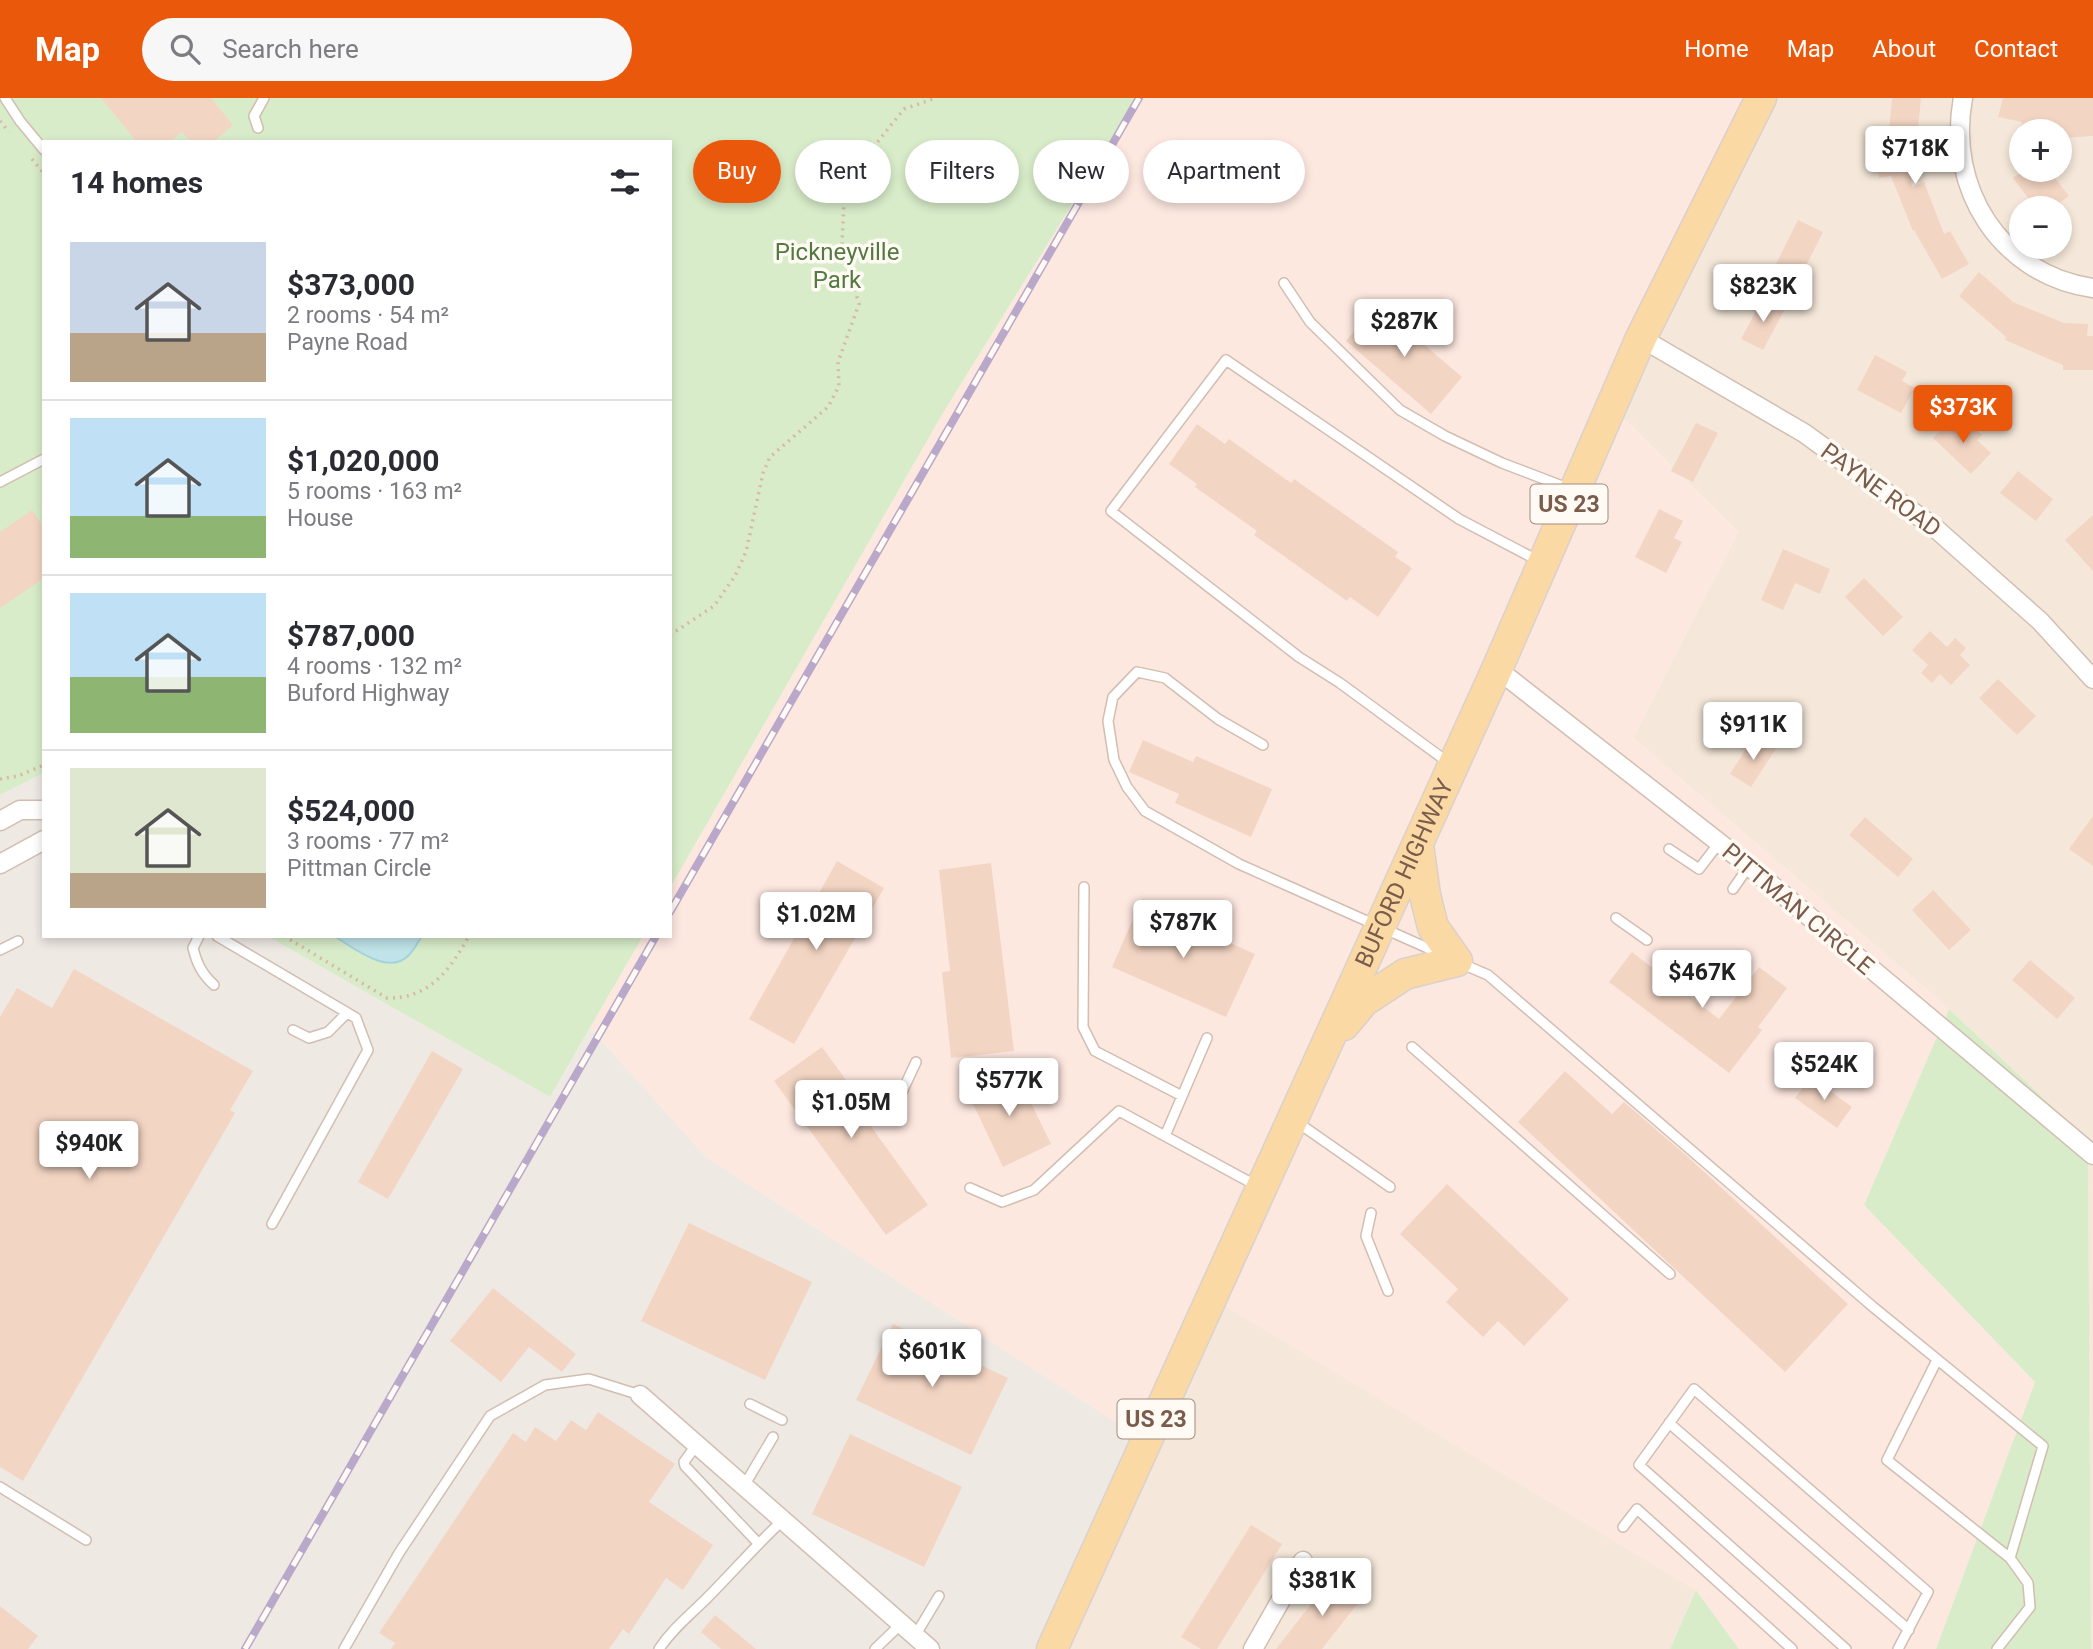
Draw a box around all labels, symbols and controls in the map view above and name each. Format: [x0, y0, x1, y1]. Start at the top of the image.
search box [142, 18, 632, 81]
text: Map [35, 30, 100, 69]
icon: search [166, 30, 204, 68]
text: Search here [222, 34, 359, 64]
text: Home [1684, 35, 1749, 63]
text: Map [1787, 35, 1834, 63]
text: About [1872, 35, 1936, 63]
text: Contact [1974, 35, 2058, 63]
map controls [2009, 119, 2072, 259]
button: + [2009, 119, 2072, 182]
pin: $718K [1866, 126, 1964, 186]
text: $718K [1881, 135, 1949, 162]
chip: Buy [693, 140, 781, 203]
chip: Rent [795, 140, 891, 203]
chip: Filters [905, 140, 1019, 203]
chip: New [1033, 140, 1129, 203]
chip: Apartment [1143, 140, 1305, 203]
icon: filters [606, 163, 644, 201]
text: 14 homes [70, 165, 203, 200]
button: − [2009, 196, 2072, 259]
park label: Pickneyville Park [775, 238, 899, 294]
pin: $823K [1714, 264, 1812, 324]
text: $373,000 [287, 267, 415, 302]
icon: home [126, 270, 210, 354]
text: $823K [1729, 273, 1797, 300]
pin: $287K [1355, 300, 1453, 359]
text: 2 rooms · 54 m² [287, 302, 449, 329]
text: $287K [1370, 308, 1438, 335]
text: Payne Road [287, 329, 408, 356]
pin: $373K [1914, 386, 2012, 445]
text: $373K [1929, 394, 1997, 421]
street label: PAYNE ROAD [1815, 437, 1947, 543]
text: $1,020,000 [287, 443, 439, 478]
icon: home [126, 446, 210, 530]
text: 5 rooms · 163 m² [287, 478, 462, 505]
road number: US 23 [1530, 484, 1608, 524]
text: House [287, 505, 353, 532]
text: $787,000 [287, 618, 415, 653]
icon: home [126, 621, 210, 705]
text: 4 rooms · 132 m² [287, 653, 462, 680]
text: Buford Highway [287, 680, 449, 707]
pin: $911K [1704, 702, 1802, 762]
text: $911K [1719, 711, 1787, 738]
street label: BUFORD HIGHWAY [1349, 774, 1459, 972]
text: $524,000 [287, 793, 415, 828]
icon: home [126, 796, 210, 880]
text: 3 rooms · 77 m² [287, 828, 449, 855]
street label: PITTMAN CIRCLE [1717, 837, 1879, 981]
text: Pittman Circle [287, 855, 431, 882]
pin: $1.02M [759, 892, 873, 952]
pin: $787K [1134, 900, 1232, 960]
text: $1.02M [776, 901, 856, 928]
text: $787K [1149, 909, 1217, 936]
pin: $467K [1653, 950, 1751, 1010]
text: $467K [1668, 959, 1736, 986]
pin: $524K [1775, 1042, 1873, 1102]
text: $524K [1790, 1051, 1858, 1078]
pin: $577K [960, 1058, 1058, 1118]
text: $577K [975, 1067, 1043, 1094]
pin: $1.05M [794, 1080, 908, 1140]
text: $1.05M [811, 1089, 891, 1116]
pin: $940K [40, 1122, 138, 1181]
text: $940K [55, 1130, 123, 1157]
pin: $601K [883, 1330, 981, 1389]
text: $601K [898, 1338, 966, 1365]
road number: US 23 [1118, 1400, 1194, 1438]
pin: $381K [1273, 1558, 1371, 1618]
text: $381K [1288, 1567, 1356, 1594]

